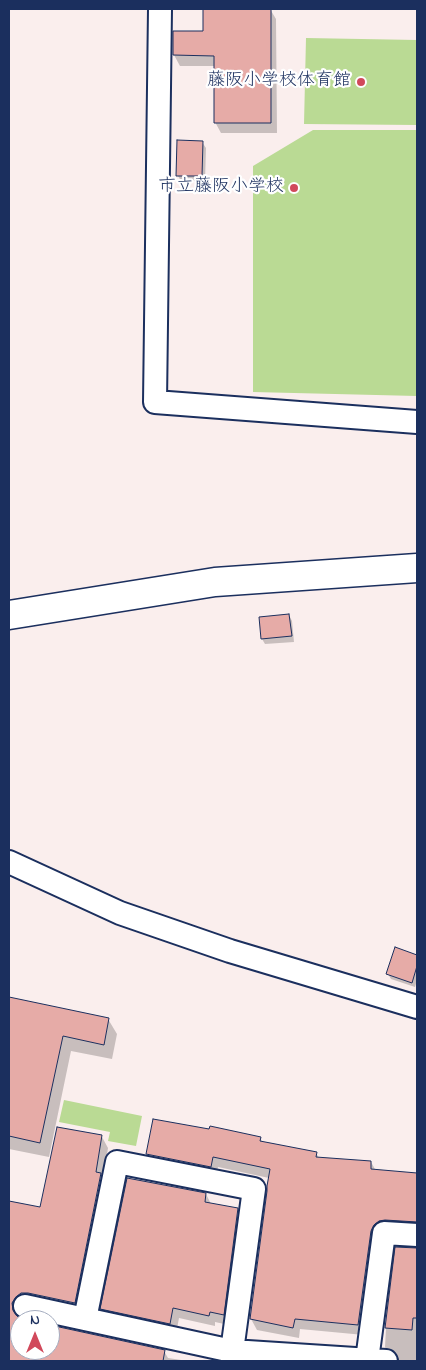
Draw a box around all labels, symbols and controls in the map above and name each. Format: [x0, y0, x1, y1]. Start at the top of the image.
place label: 藤阪小学校体育館 [207, 71, 351, 93]
marker: 藤阪小学校体育館 [355, 76, 367, 88]
place label: 市立藤阪小学校 [158, 177, 284, 199]
marker: 市立藤阪小学校 [288, 182, 300, 194]
north arrow [10, 1310, 60, 1360]
text: N [30, 1310, 40, 1331]

